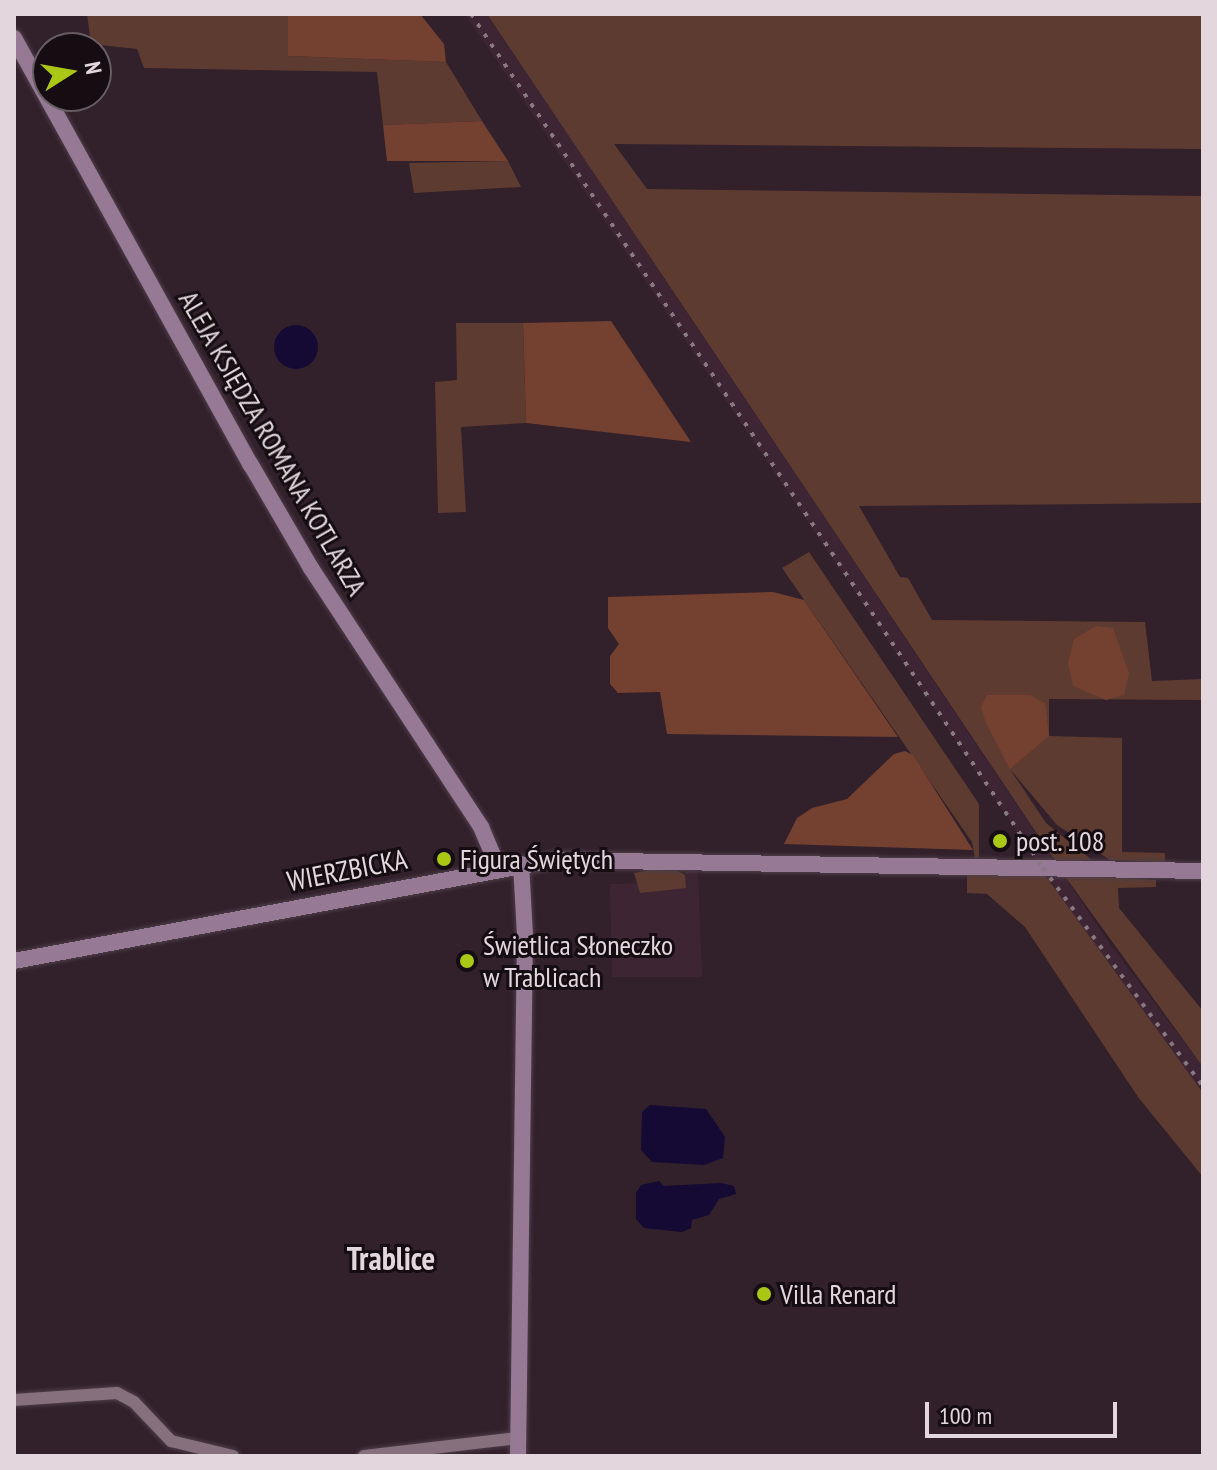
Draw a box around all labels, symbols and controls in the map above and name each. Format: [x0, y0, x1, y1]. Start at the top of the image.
north arrow [32, 32, 112, 112]
text: N [79, 59, 108, 76]
street label: ALEJA KSIĘDZA ROMANA KOTLARZA [171, 284, 375, 602]
place label: post. 108 [1016, 824, 1106, 858]
marker: post. 108 [991, 832, 1009, 850]
street label: WIERZBICKA [284, 842, 410, 898]
place label: Figura Świętych [460, 842, 613, 876]
marker: Figura Świętych [435, 850, 453, 868]
place label: Świetlica Słoneczko w Trablicach [483, 928, 673, 994]
marker: Świetlica Słoneczko w Trablicach [458, 952, 476, 970]
district label: Trablice [347, 1239, 435, 1277]
place label: Villa Renard [780, 1277, 896, 1311]
marker: Villa Renard [755, 1285, 773, 1303]
scale bar [929, 1386, 1121, 1436]
text: 100 m [939, 1400, 992, 1431]

